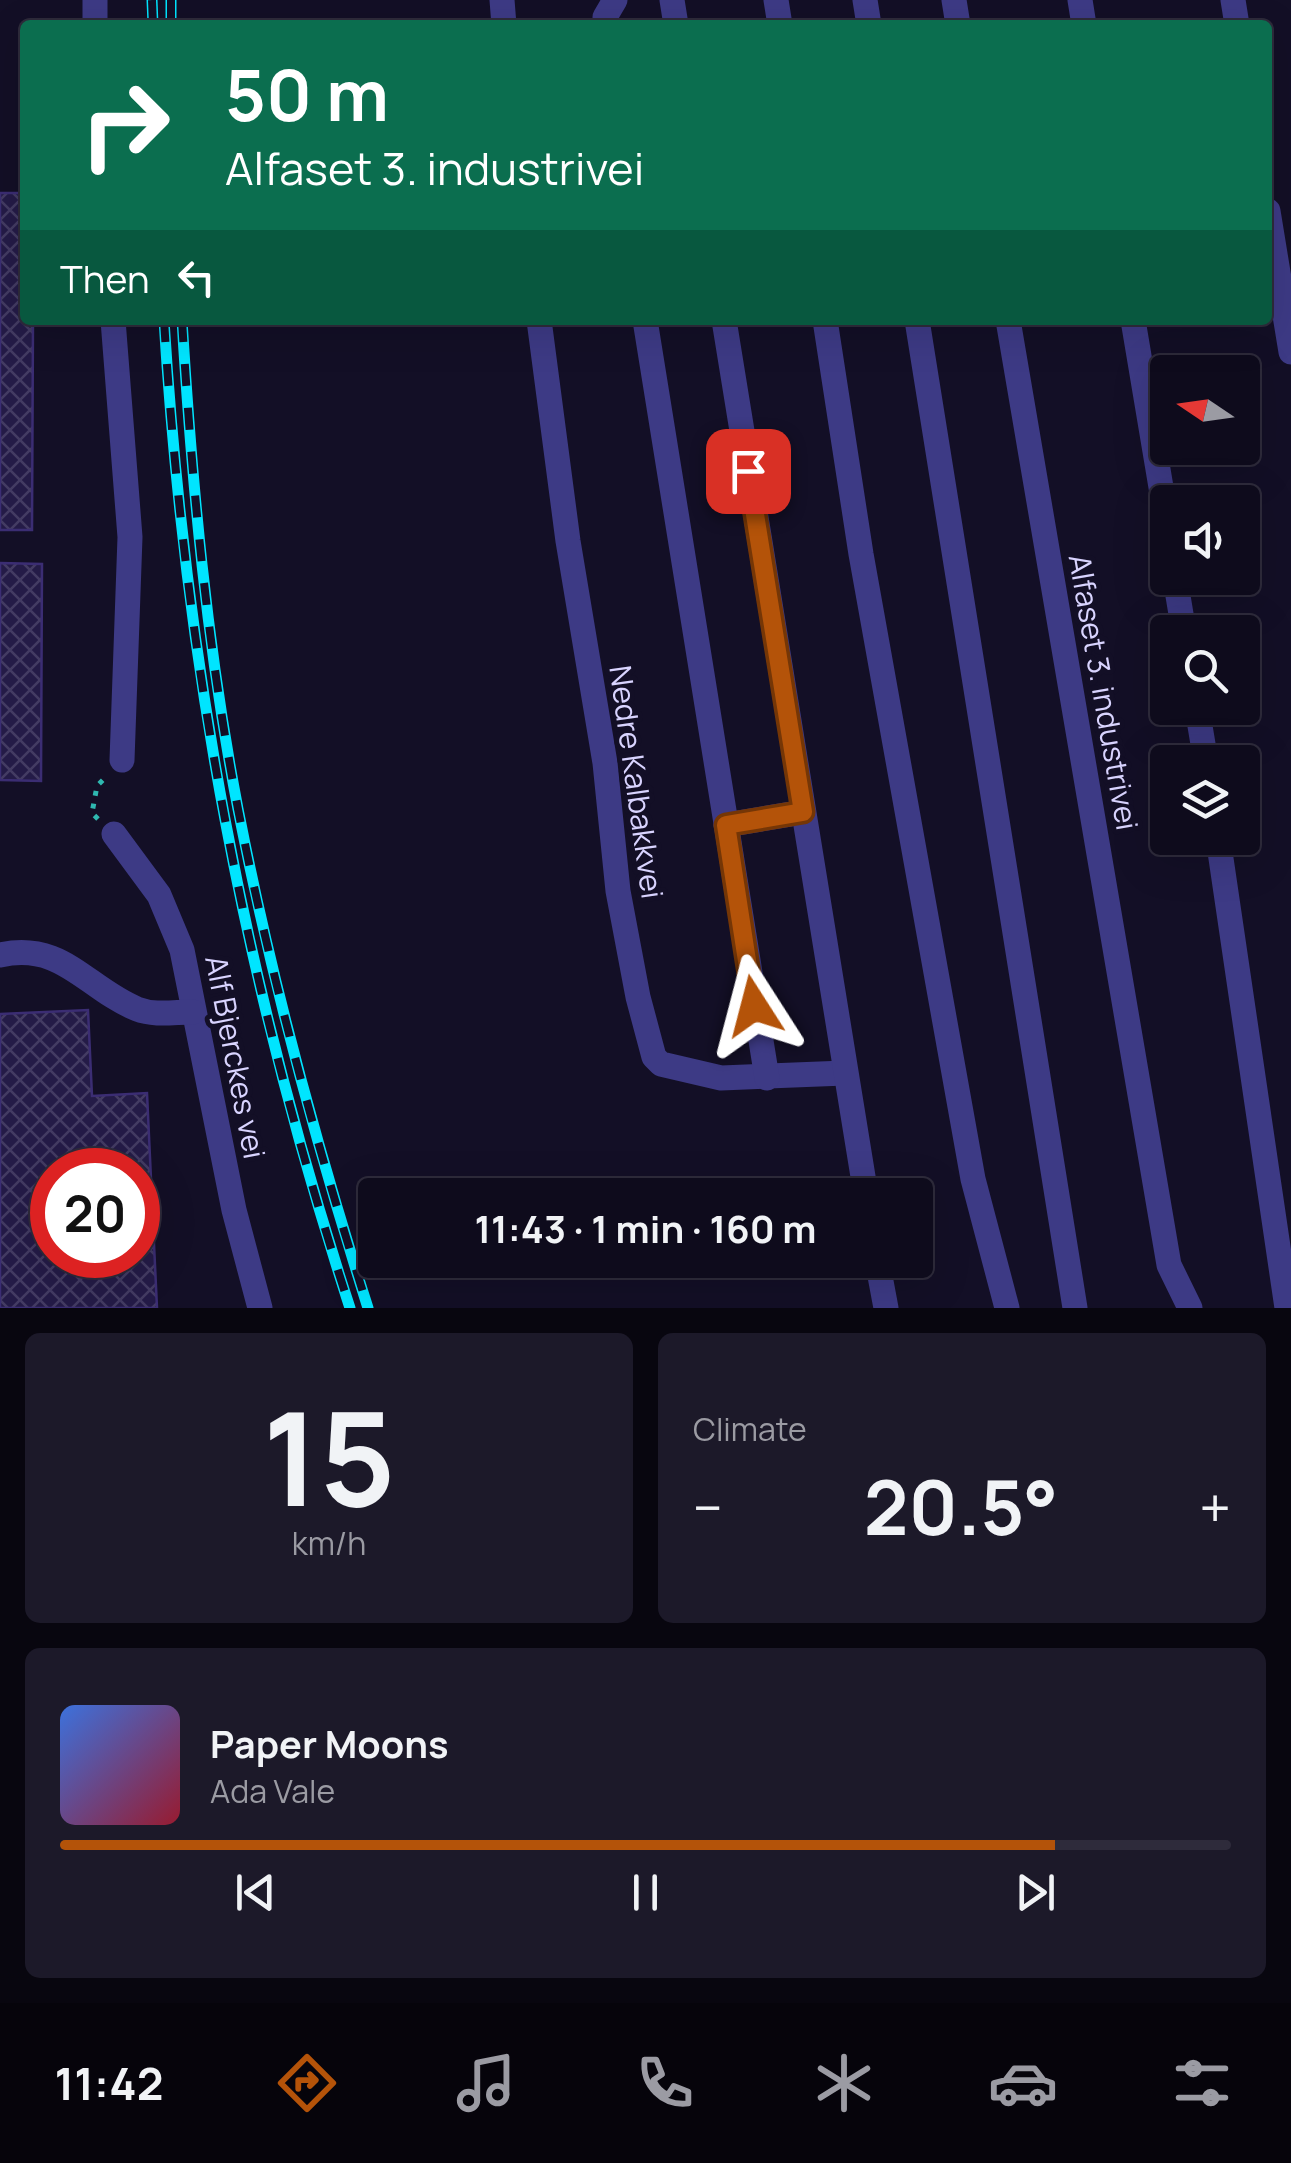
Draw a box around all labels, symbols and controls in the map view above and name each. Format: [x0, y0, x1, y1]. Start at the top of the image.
text: 50 m [225, 46, 389, 142]
icon: right [60, 60, 190, 190]
text: Alfaset 3. industrivei [225, 137, 644, 199]
icon: left [169, 250, 224, 305]
text: Then [60, 252, 149, 304]
north arrow [1150, 355, 1260, 465]
map controls [1150, 355, 1260, 855]
pin [706, 429, 791, 514]
icon: arrive [721, 444, 776, 499]
button: sound [1150, 485, 1260, 595]
street label: Alfaset 3. industrivei [1060, 551, 1148, 833]
button: search [1150, 615, 1260, 725]
street label: Nedre Kalbakkvei [600, 663, 674, 901]
button: layers [1150, 745, 1260, 855]
street label: Alf Bjerckes vei [196, 952, 276, 1162]
position arrow [702, 954, 806, 1058]
speed limit sign: 20 [30, 1148, 160, 1278]
text: 11:43 · 1 min · 160 m [474, 1202, 817, 1254]
text: 15 [262, 1367, 396, 1545]
text: Climate [693, 1407, 807, 1451]
text: 20.5° [864, 1455, 1058, 1558]
text: − [693, 1469, 723, 1545]
text: + [1199, 1469, 1231, 1545]
text: km/h [292, 1521, 366, 1565]
text: Paper Moons [210, 1717, 449, 1769]
text: Ada Vale [210, 1769, 335, 1813]
icon: previous [228, 1865, 283, 1920]
icon: pause [618, 1865, 673, 1920]
icon: next [1008, 1865, 1063, 1920]
icon: directions [272, 2048, 342, 2118]
icon: music [451, 2048, 521, 2118]
icon: phone [630, 2048, 700, 2118]
icon: climate [809, 2048, 879, 2118]
icon: car [988, 2048, 1058, 2118]
icon: filters [1167, 2048, 1237, 2118]
text: 11:42 [54, 2052, 163, 2114]

